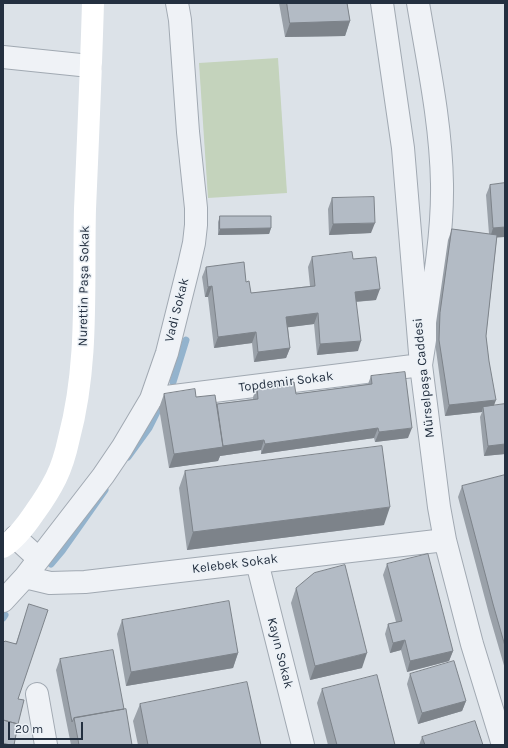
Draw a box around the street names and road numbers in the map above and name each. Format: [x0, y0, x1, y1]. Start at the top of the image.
street label: Nurettin Paşa Sokak [75, 225, 93, 347]
street label: Vadi Sokak [162, 276, 192, 344]
street label: Mürselpaşa Caddesi [410, 317, 438, 439]
street label: Topdemir Sokak [238, 368, 334, 396]
street label: Kelebek Sokak [191, 551, 279, 577]
street label: Kayın Sokak [264, 616, 296, 690]

